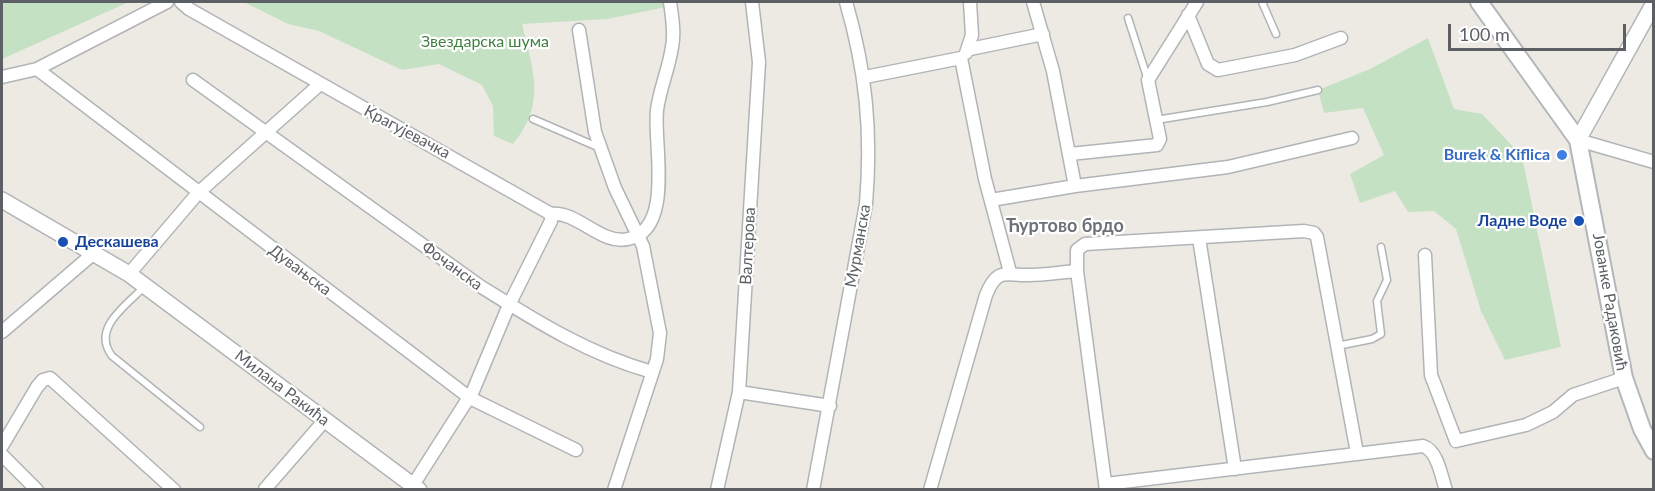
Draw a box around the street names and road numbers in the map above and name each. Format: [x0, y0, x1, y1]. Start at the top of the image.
street label: Крагујевачка [361, 101, 453, 163]
street label: Мурманска [841, 203, 875, 289]
street label: Валтерова [736, 207, 760, 285]
street label: Јованке Радаковић [1588, 232, 1632, 372]
street label: Фочанска [418, 237, 486, 295]
street label: Дувањска [265, 240, 335, 300]
street label: Милана Ракића [231, 346, 333, 430]

